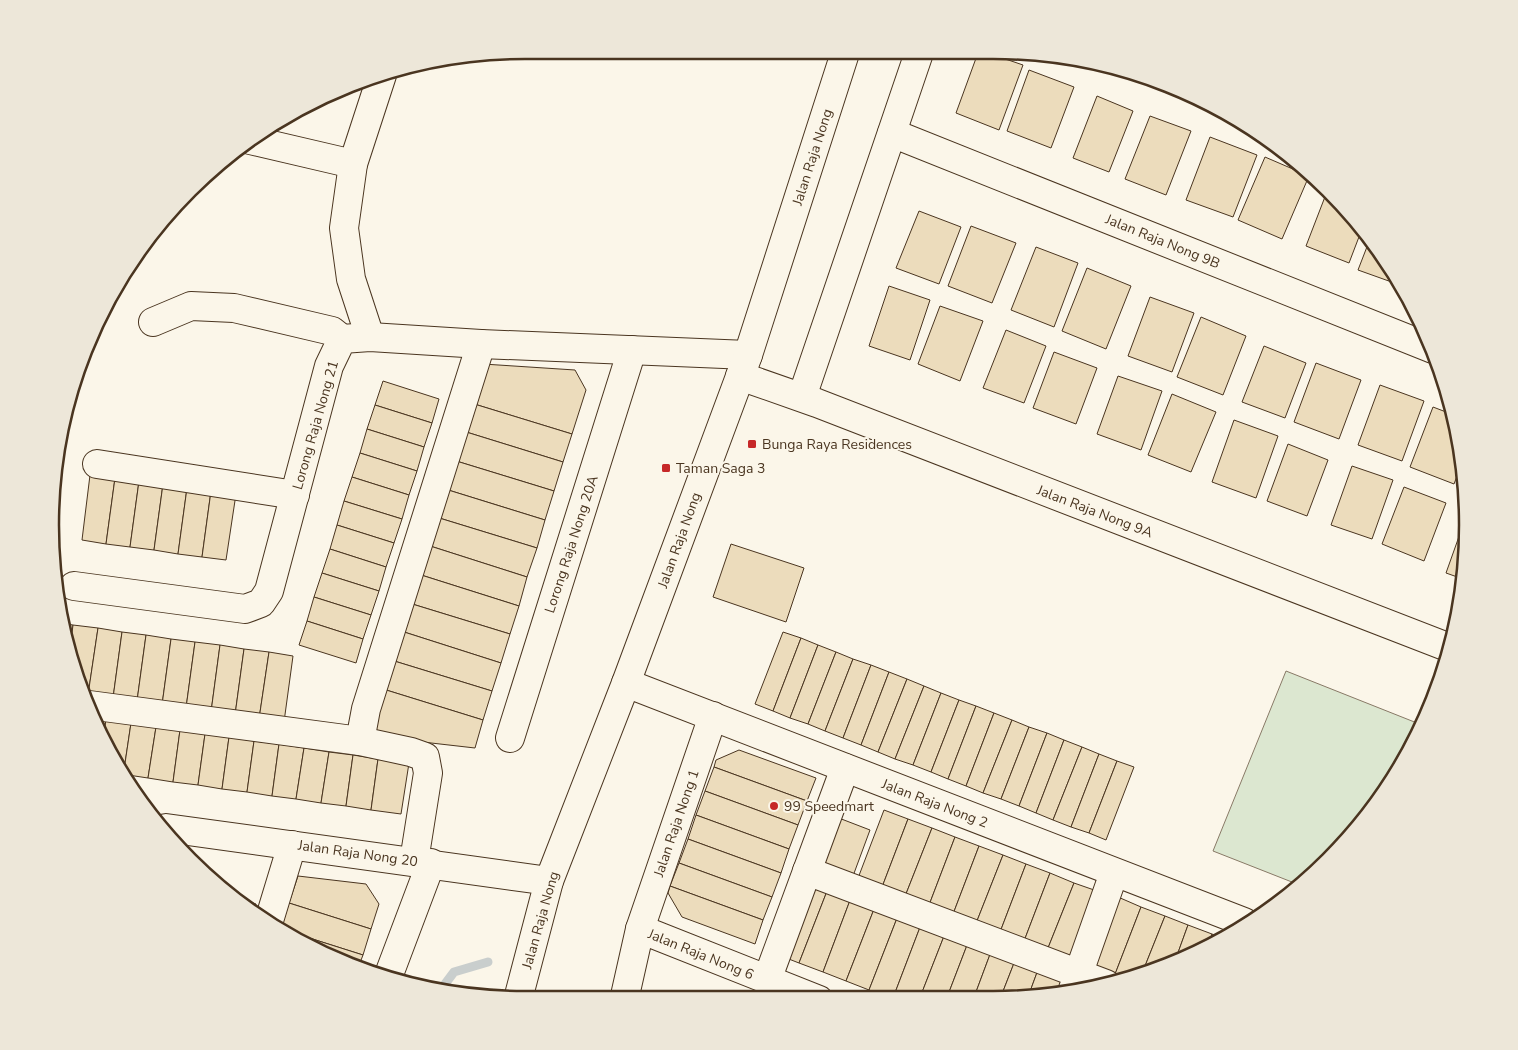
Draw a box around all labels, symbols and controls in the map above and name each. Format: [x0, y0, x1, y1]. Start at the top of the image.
street label: Jalan Raja Nong [788, 106, 837, 209]
street label: Jalan Raja Nong 9B [1102, 209, 1223, 273]
street label: Lorong Raja Nong 21 [288, 358, 343, 492]
place label: Bunga Raya Residences [762, 435, 912, 454]
marker: Bunga Raya Residences [746, 438, 758, 450]
place label: Taman Saga 3 [676, 459, 765, 478]
marker: Taman Saga 3 [660, 462, 672, 474]
street label: Lorong Raja Nong 20A [540, 473, 603, 615]
street label: Jalan Raja Nong 9A [1033, 480, 1155, 542]
street label: Jalan Raja Nong [653, 490, 706, 592]
street label: Jalan Raja Nong 1 [649, 767, 704, 880]
street label: Jalan Raja Nong 2 [878, 774, 991, 832]
place label: 99 Speedmart [784, 797, 874, 816]
marker: 99 Speedmart [768, 800, 780, 812]
street label: Jalan Raja Nong 20 [296, 836, 419, 871]
street label: Jalan Raja Nong [517, 869, 563, 972]
street label: Jalan Raja Nong 6 [644, 924, 757, 984]

